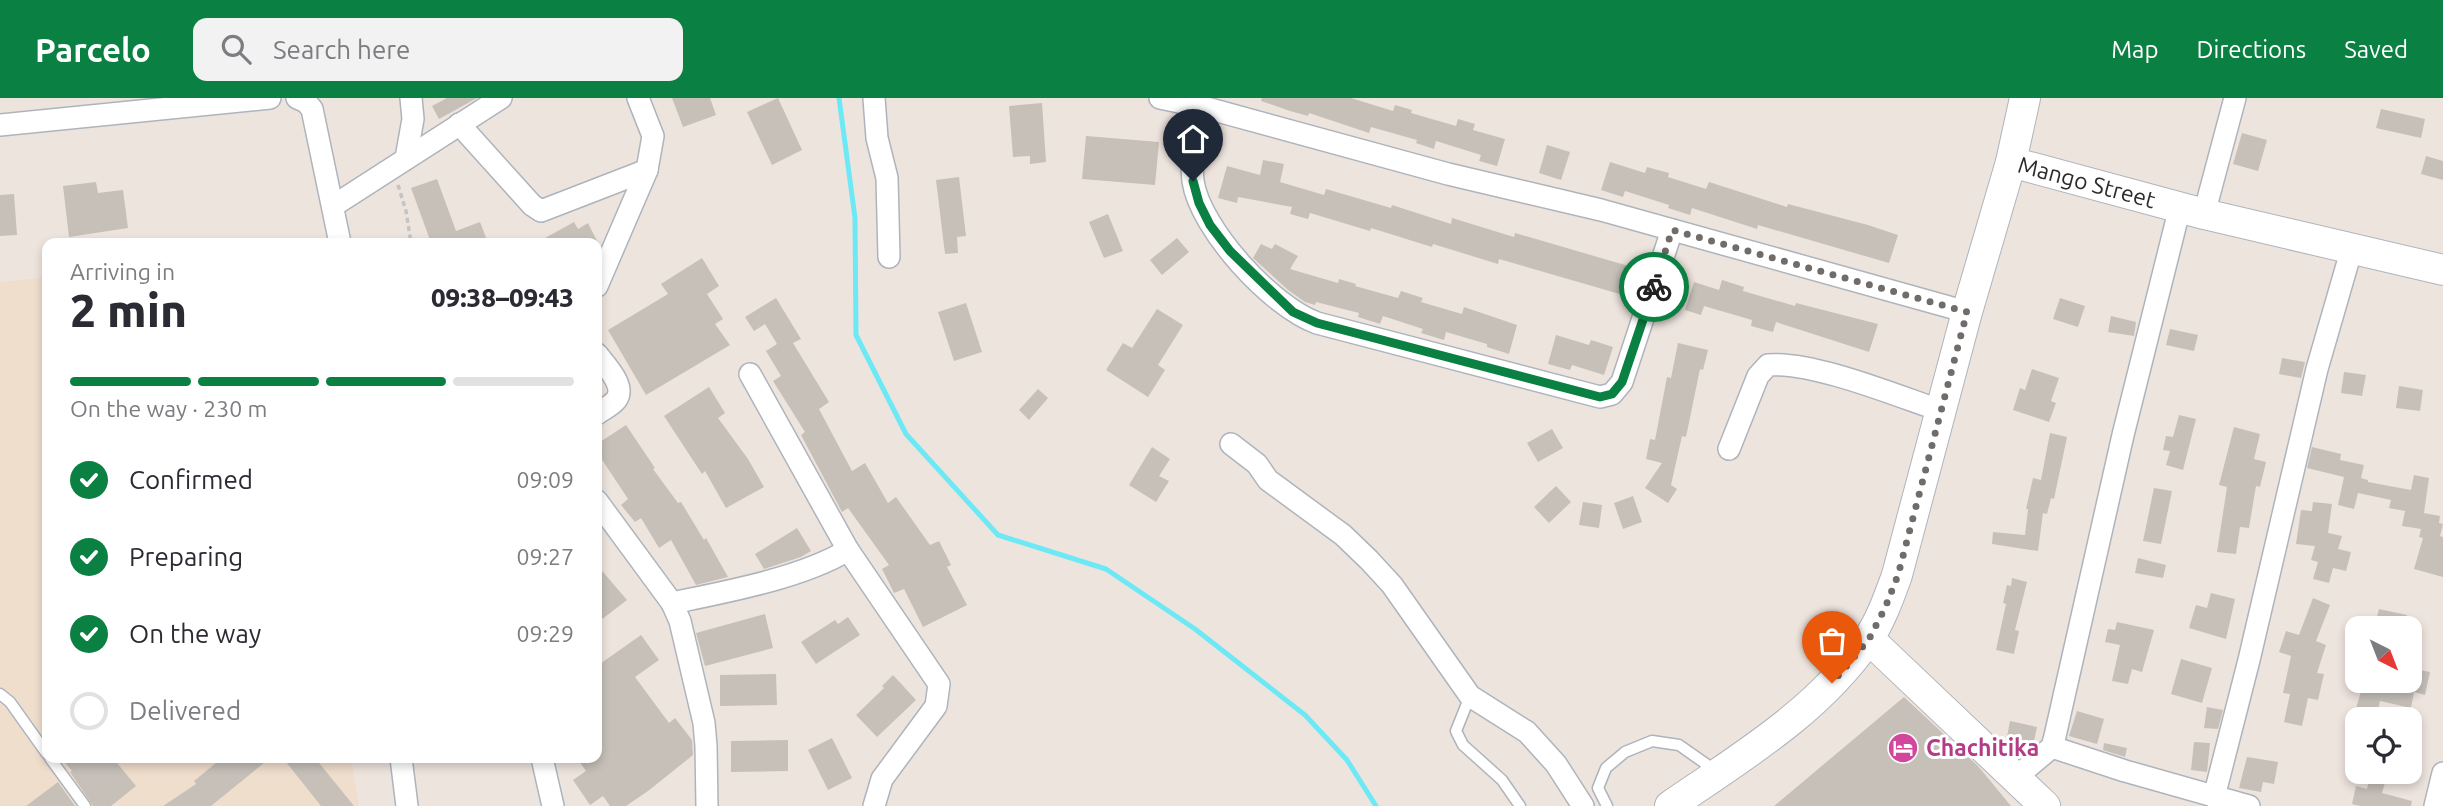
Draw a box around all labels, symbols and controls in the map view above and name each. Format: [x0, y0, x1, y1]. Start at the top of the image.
search box [193, 18, 683, 81]
icon: search [217, 30, 255, 68]
text: Parcelo [35, 31, 151, 68]
text: Search here [273, 35, 410, 64]
text: Map [2111, 36, 2158, 63]
text: Directions [2196, 36, 2306, 63]
text: Saved [2344, 36, 2408, 63]
pin [1163, 109, 1223, 181]
icon: home [1174, 120, 1212, 158]
street label: Mango Street [2015, 151, 2158, 212]
courier [1619, 252, 1689, 322]
text: Arriving in [70, 259, 175, 284]
icon: bike [1635, 268, 1673, 306]
text: 09:38–09:43 [431, 283, 574, 312]
text: 2 min [70, 284, 187, 336]
text: On the way · 230 m [70, 396, 267, 421]
icon: check [70, 461, 108, 499]
text: Confirmed [129, 465, 253, 494]
text: 09:09 [516, 467, 574, 492]
icon: check [70, 538, 108, 576]
text: Preparing [129, 542, 243, 571]
text: 09:27 [516, 544, 574, 569]
pin [1802, 611, 1862, 683]
icon: check [70, 615, 108, 653]
north arrow [2345, 616, 2422, 693]
map controls [2345, 616, 2422, 784]
text: On the way [129, 619, 261, 648]
text: 09:29 [516, 621, 574, 646]
icon: bag [1813, 622, 1851, 660]
text: Delivered [129, 696, 241, 725]
button: locate [2345, 707, 2422, 784]
hotel icon: Chachitika [1886, 731, 1920, 765]
place label: Chachitika [1926, 735, 2039, 760]

